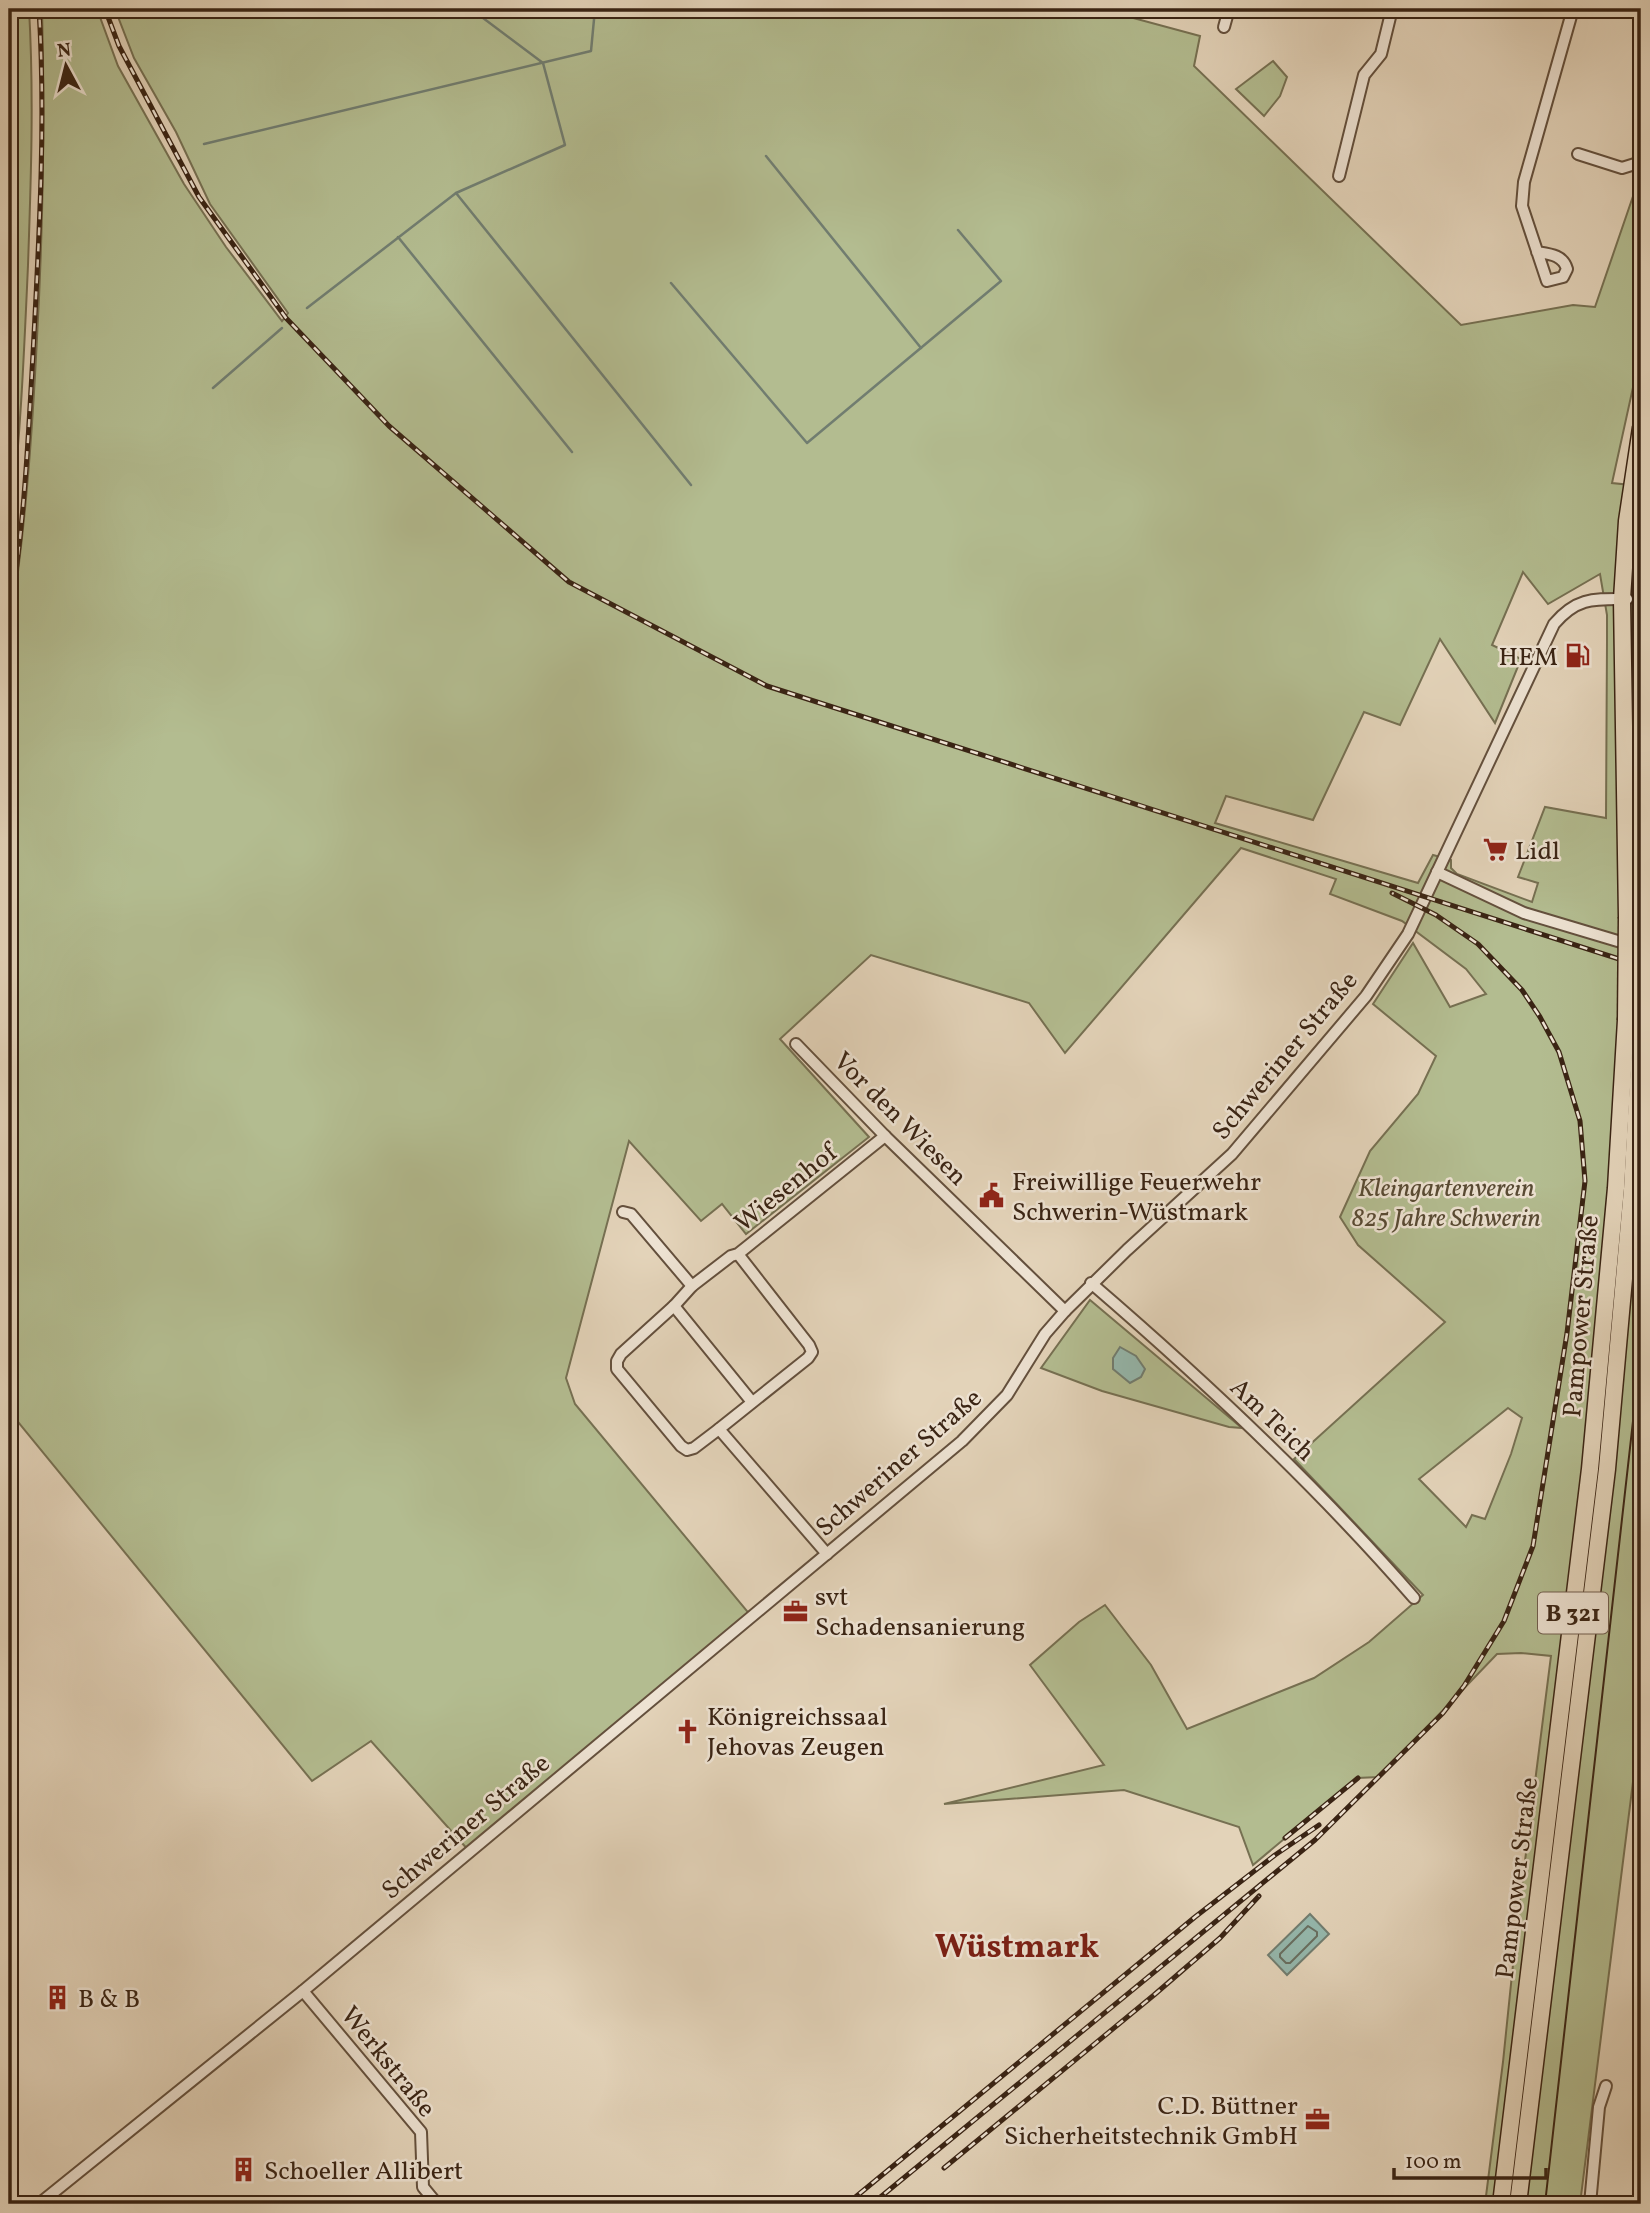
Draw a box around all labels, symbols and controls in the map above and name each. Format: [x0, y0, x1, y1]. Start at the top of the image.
north arrow [32, 32, 102, 102]
text: N [56, 37, 73, 65]
place label: HEM [1499, 640, 1558, 676]
fuel station icon: HEM [1564, 642, 1592, 670]
place label: Lidl [1515, 834, 1560, 870]
supermarket icon: Lidl [1481, 836, 1509, 864]
street label: Schweriner Straße [1204, 964, 1367, 1148]
street label: Vor den Wiesen [824, 1044, 975, 1195]
street label: Wiesenhof [727, 1135, 847, 1241]
place label: Freiwillige Feuerwehr Schwerin-Wüstmark [1012, 1165, 1261, 1231]
park label: Kleingartenverein 825 Jahre Schwerin [1351, 1171, 1541, 1237]
public building icon: Freiwillige Feuerwehr Schwerin-Wüstmark [978, 1182, 1006, 1210]
street label: Pampower Straße [1555, 1213, 1609, 1419]
street label: Am Teich [1221, 1371, 1322, 1470]
street label: Schweriner Straße [808, 1381, 990, 1546]
place label: svt Schadensanierung [815, 1580, 1025, 1646]
road number: B 321 [1538, 1592, 1608, 1633]
office icon: svt Schadensanierung [781, 1597, 809, 1625]
place label: Königreichssaal Jehovas Zeugen [707, 1700, 888, 1766]
church icon: Königreichssaal Jehovas Zeugen [673, 1717, 701, 1745]
street label: Schweriner Straße [374, 1746, 558, 1909]
street label: Pampower Straße [1488, 1775, 1548, 1981]
district label: Wüstmark [935, 1926, 1099, 1972]
place label: B & B [78, 1982, 140, 2018]
building icon: B & B [44, 1984, 72, 2012]
street label: Werkstraße [331, 1999, 443, 2125]
place label: C.D. Büttner Sicherheitstechnik GmbH [1004, 2089, 1298, 2155]
office icon: C.D. Büttner Sicherheitstechnik GmbH [1304, 2106, 1332, 2134]
scale bar [1394, 2136, 1547, 2180]
text: 100 m [1405, 2148, 1462, 2177]
place label: Schoeller Allibert [264, 2154, 463, 2190]
building icon: Schoeller Allibert [230, 2156, 258, 2184]

